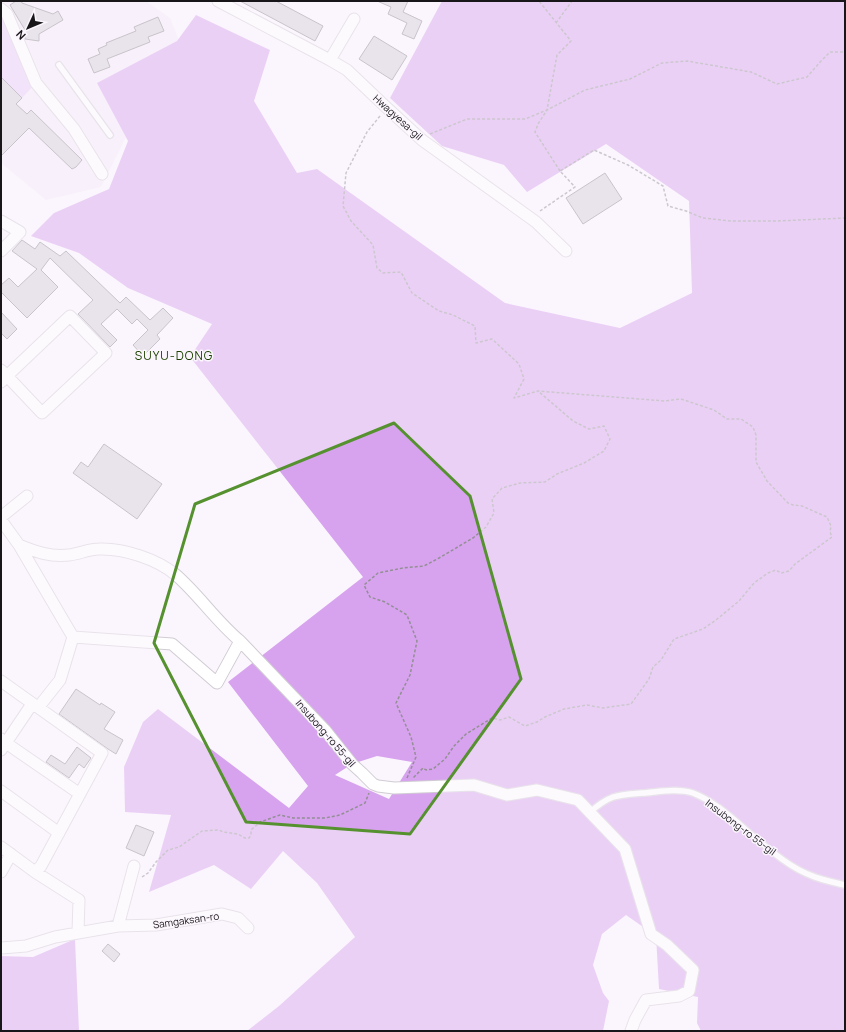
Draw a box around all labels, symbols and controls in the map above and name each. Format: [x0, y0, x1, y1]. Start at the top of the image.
north arrow [8, 8, 48, 48]
text: N [12, 27, 29, 43]
street label: Hwagyesa-gil [370, 91, 426, 143]
district label: SUYU-DONG [135, 347, 213, 364]
street label: Insubong-ro 55-gil [293, 696, 359, 770]
street label: Insubong-ro 55-gil [703, 796, 779, 858]
street label: Samgaksan-ro [152, 908, 220, 932]

